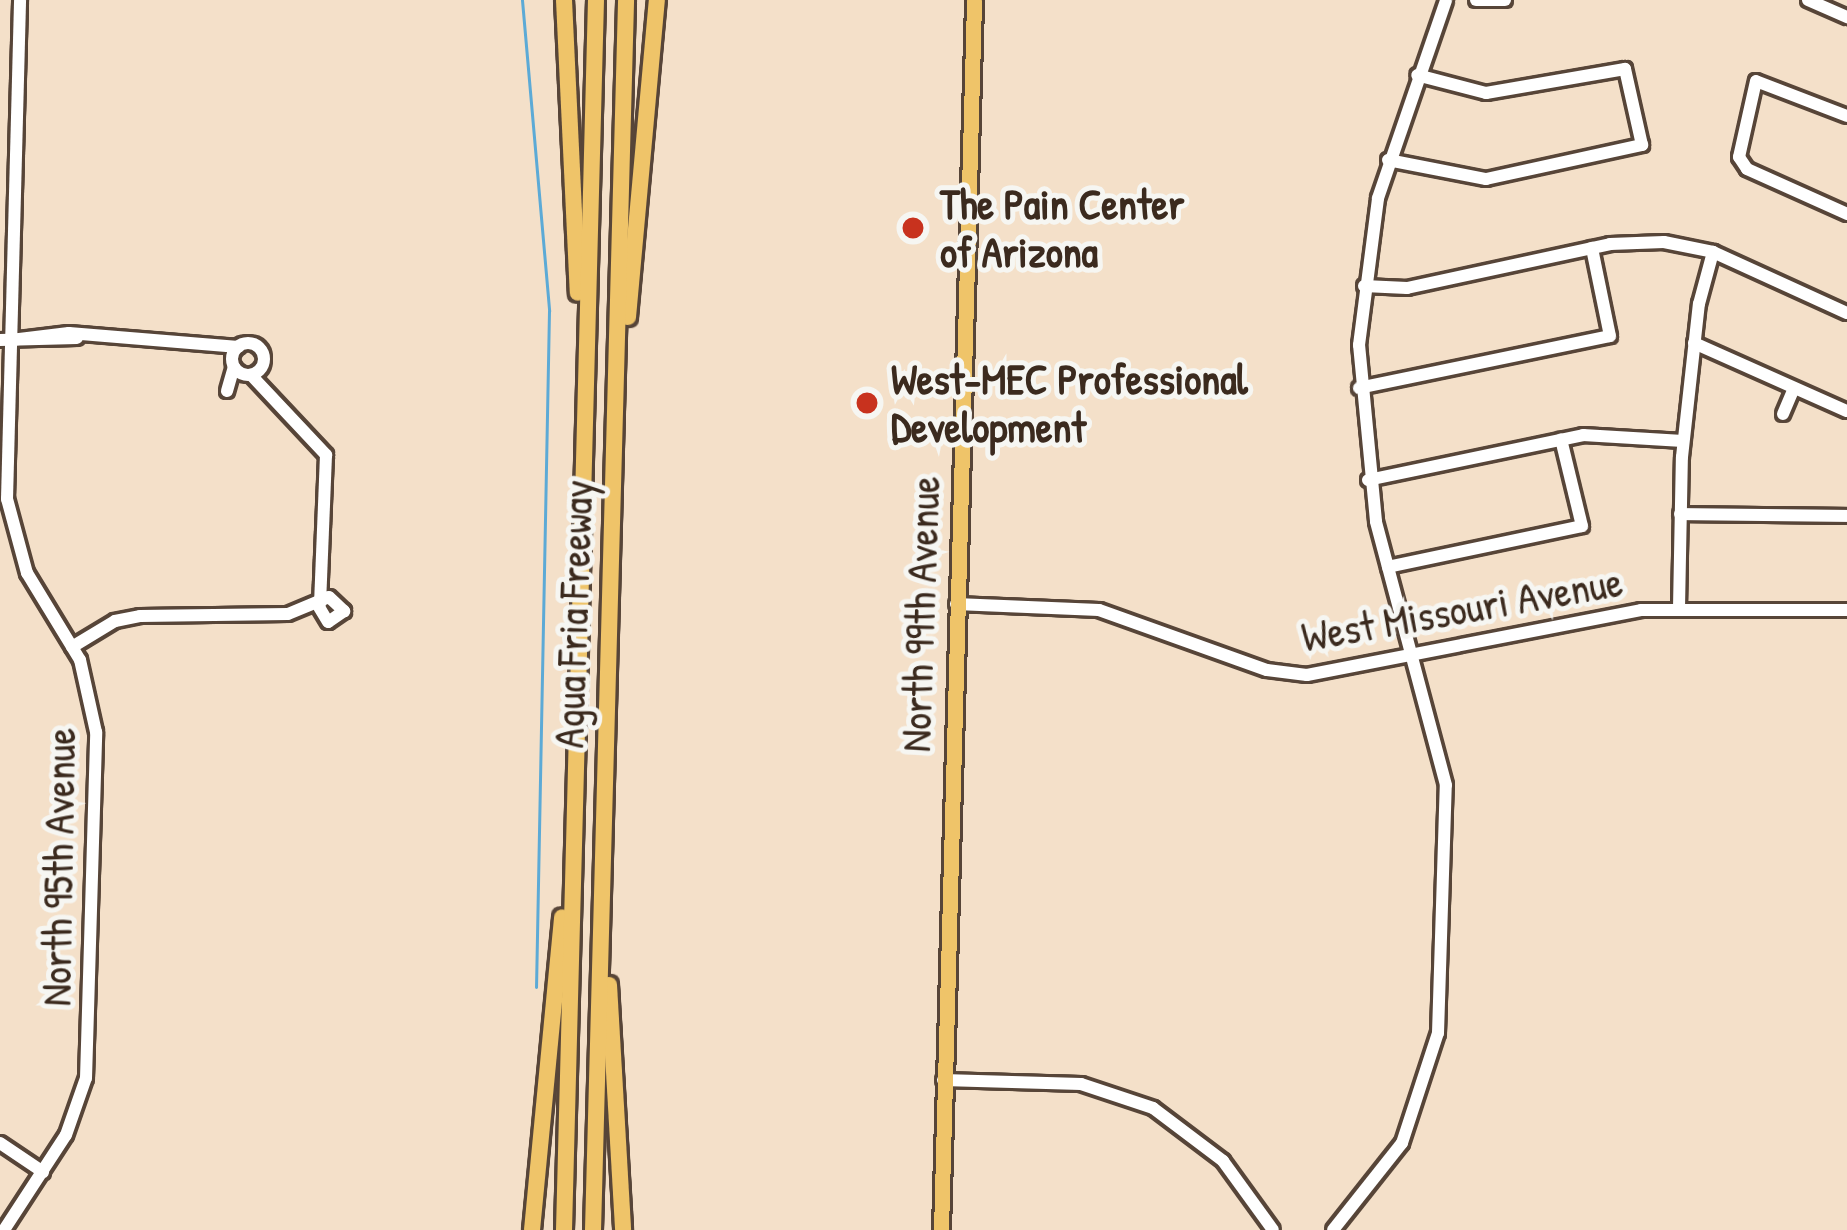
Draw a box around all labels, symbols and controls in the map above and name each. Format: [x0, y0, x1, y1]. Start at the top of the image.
place label: The Pain Center of Arizona [940, 179, 1184, 278]
marker: The Pain Center of Arizona [897, 212, 929, 244]
place label: West-MEC Professional Development [891, 354, 1248, 452]
marker: West-MEC Professional Development [854, 390, 880, 416]
street label: North 99th Avenue [890, 475, 950, 753]
street label: Agua Fria Freeway [543, 479, 603, 749]
street label: West Missouri Avenue [1298, 556, 1626, 662]
street label: North 95th Avenue [30, 727, 86, 1007]

